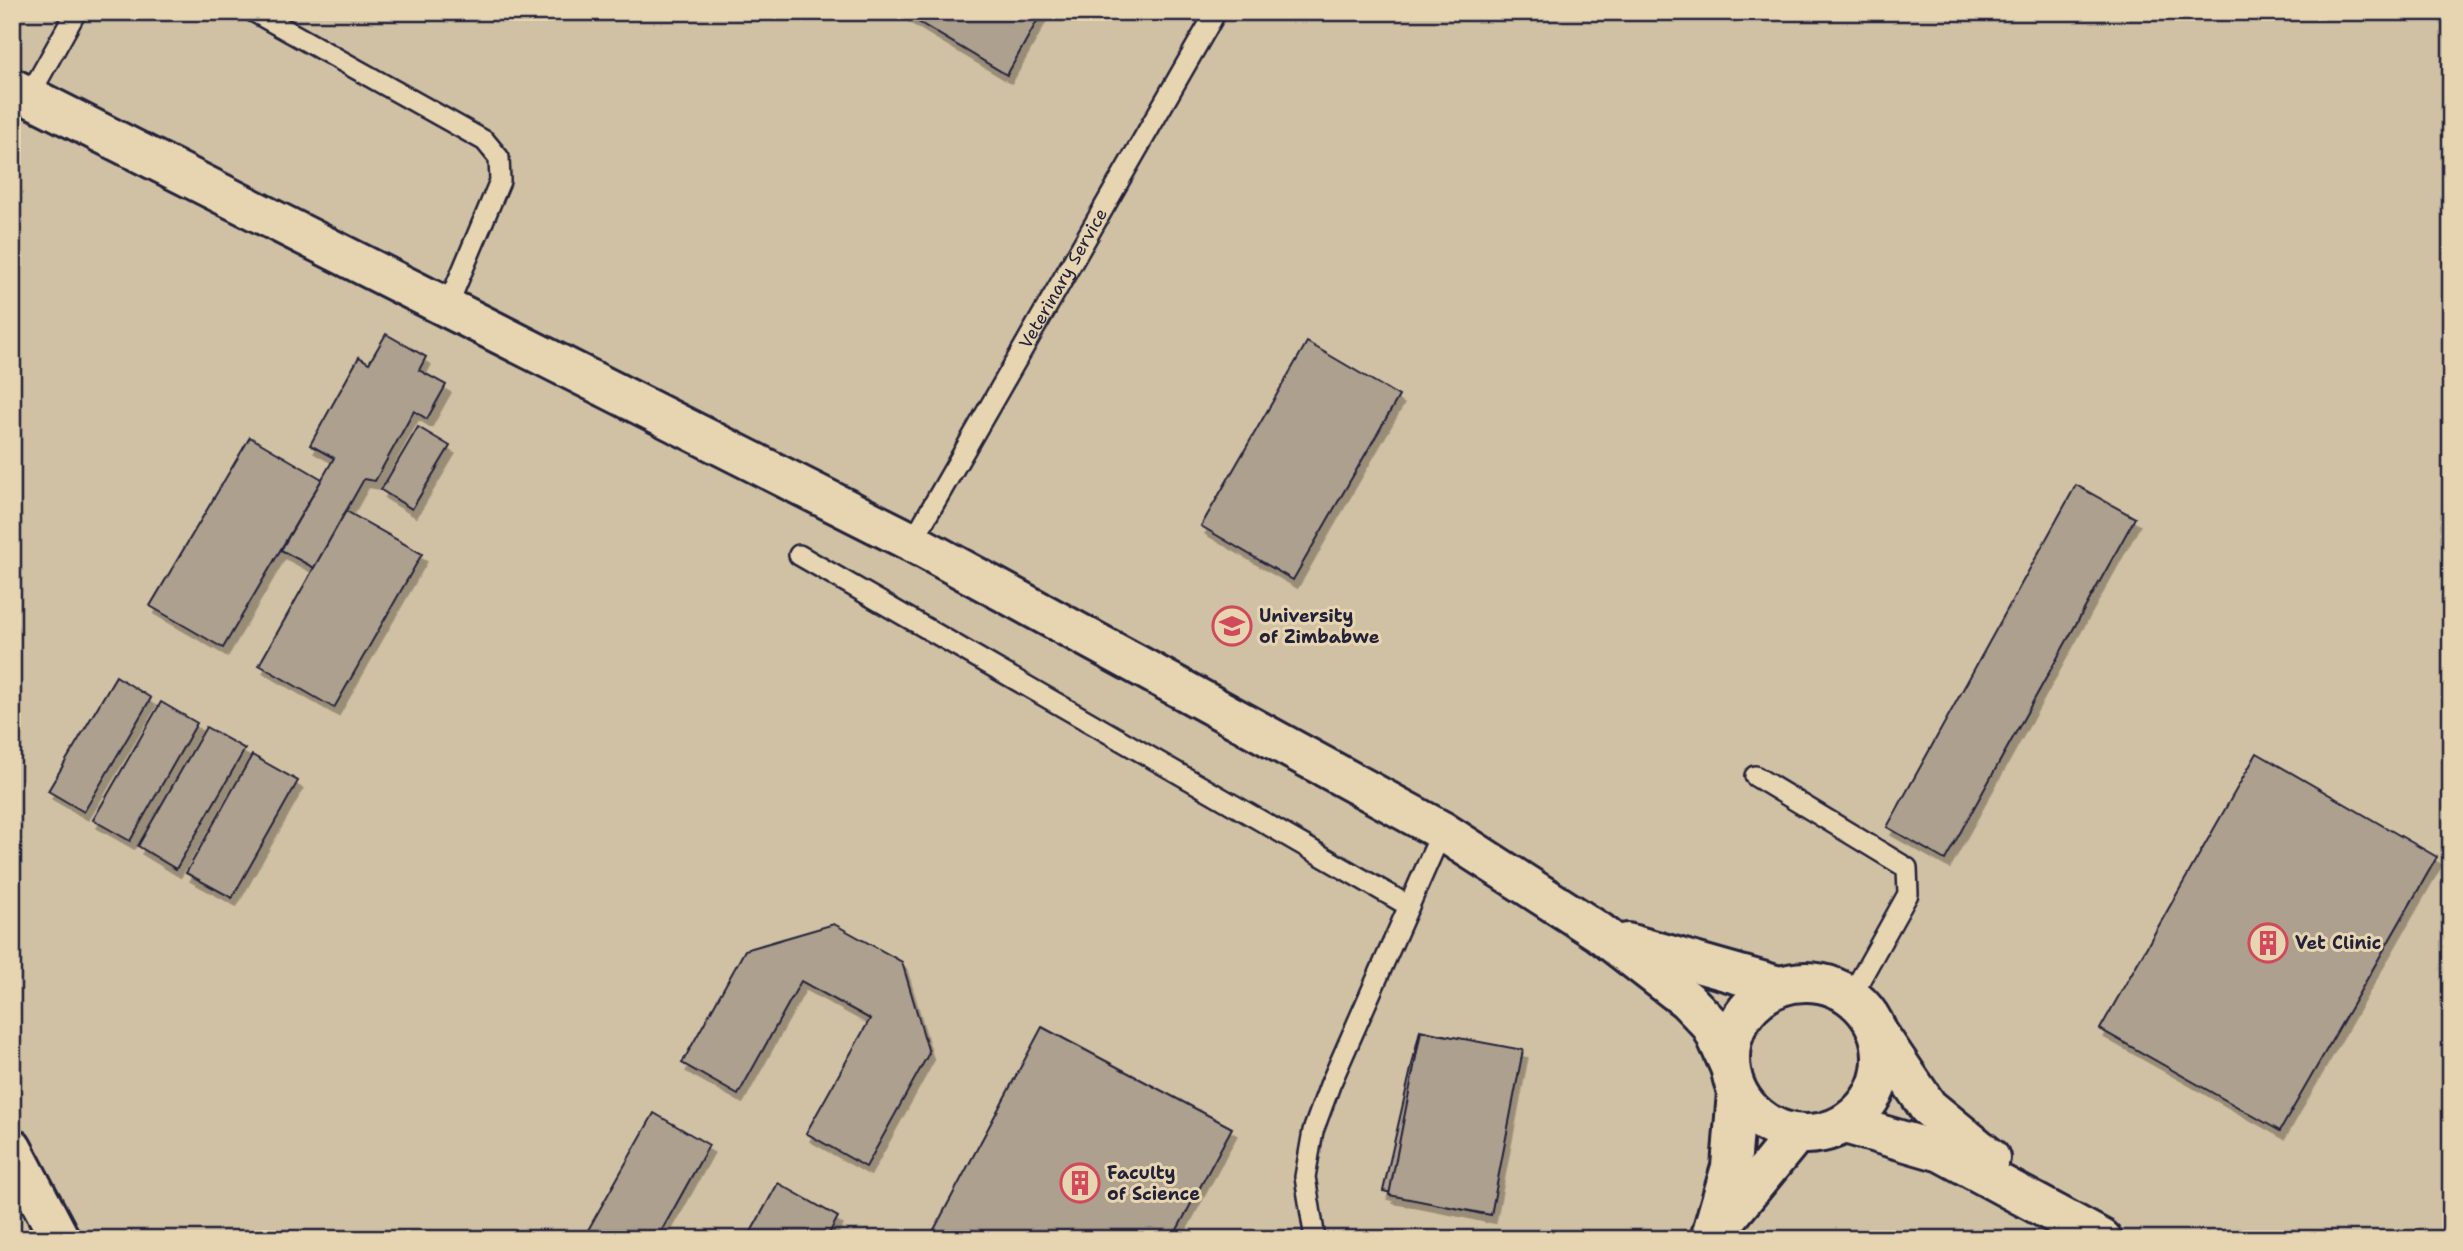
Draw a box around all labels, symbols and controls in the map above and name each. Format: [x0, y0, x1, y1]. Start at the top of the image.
street label: Veterinary Service [1013, 204, 1113, 353]
place label: University of Zimbabwe [1259, 604, 1380, 649]
school or university icon: University of Zimbabwe [1211, 605, 1253, 647]
building icon: Vet Clinic [2247, 922, 2289, 964]
place label: Vet Clinic [2295, 931, 2381, 955]
place label: Faculty of Science [1107, 1161, 1200, 1206]
building icon: Faculty of Science [1059, 1162, 1101, 1204]

